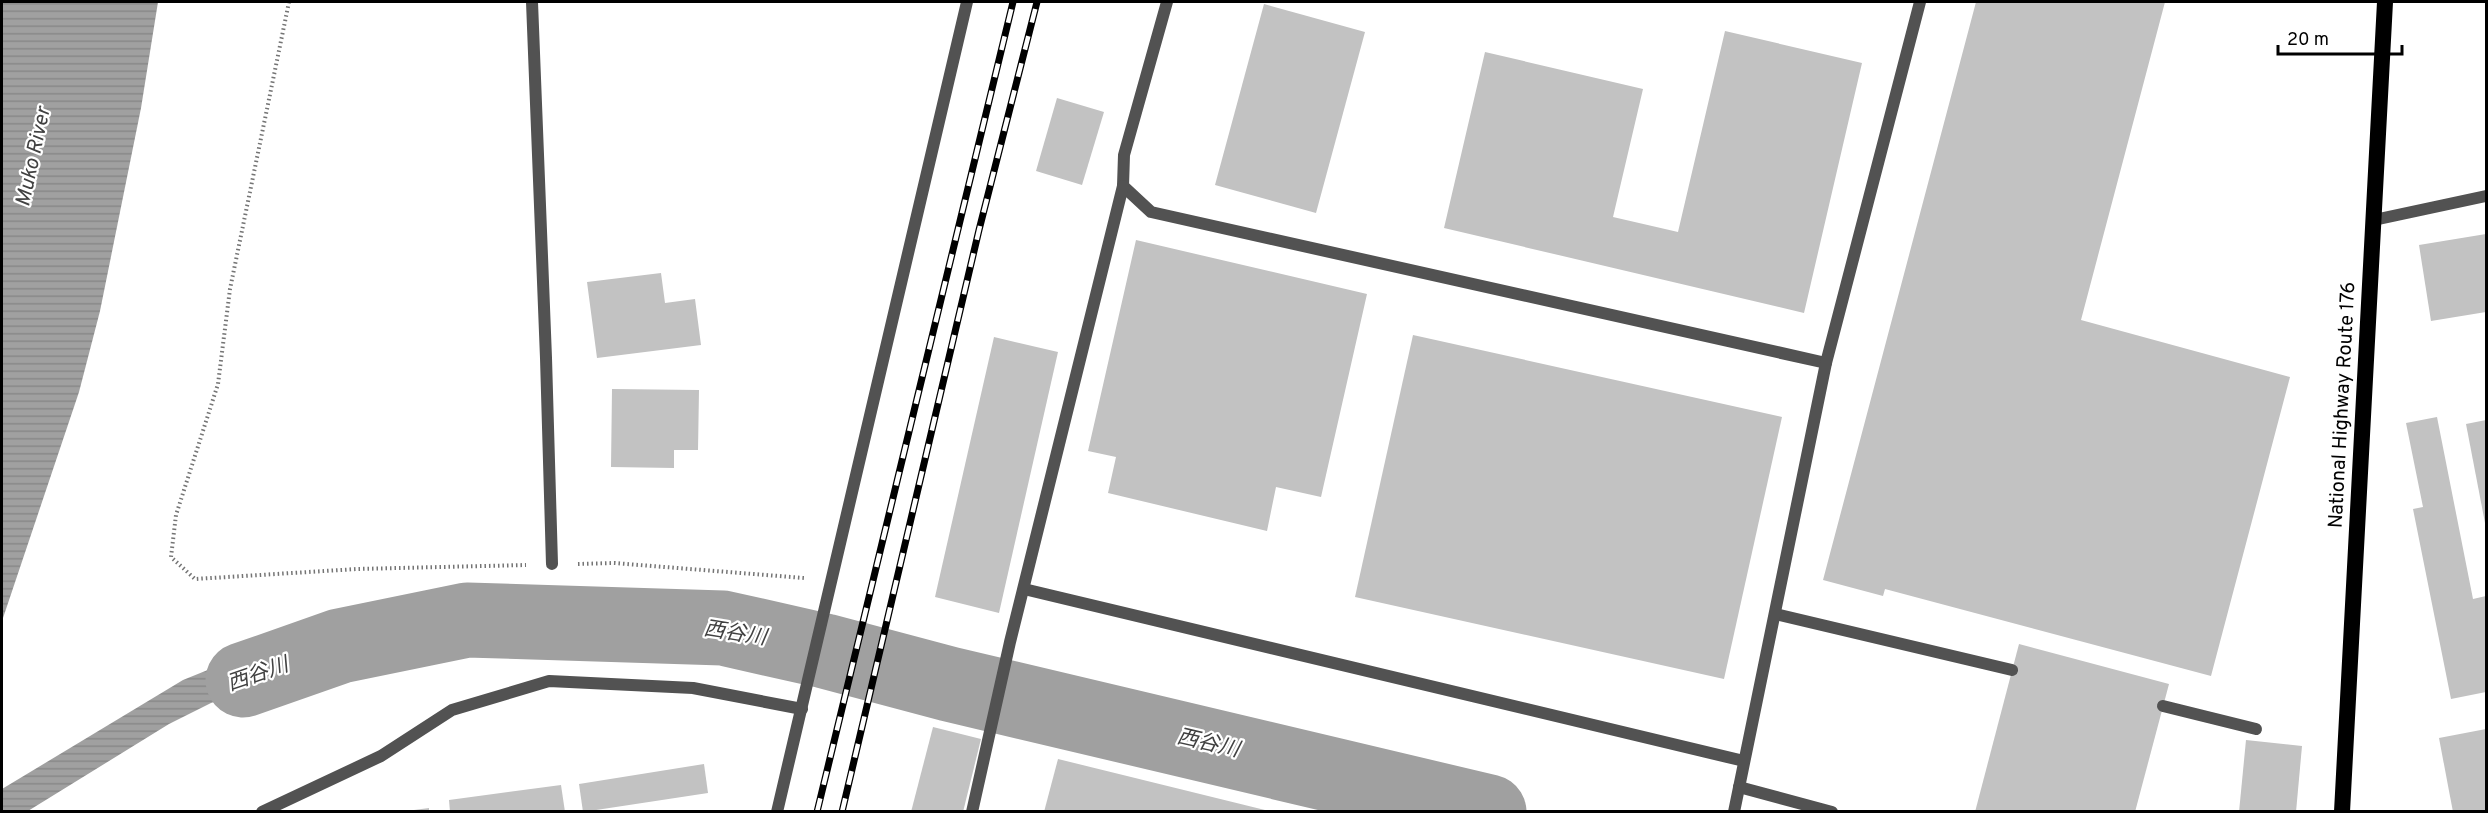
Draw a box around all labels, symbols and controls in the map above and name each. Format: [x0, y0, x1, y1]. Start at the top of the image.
scale bar [2278, 18, 2402, 56]
text: 20 m [2287, 29, 2329, 52]
water label: Muko River [10, 103, 58, 209]
street label: National Highway Route 176 [2324, 281, 2362, 529]
water label: 西谷川 [702, 616, 770, 653]
water label: 西谷川 [224, 651, 294, 698]
water label: 西谷川 [1174, 724, 1244, 765]

